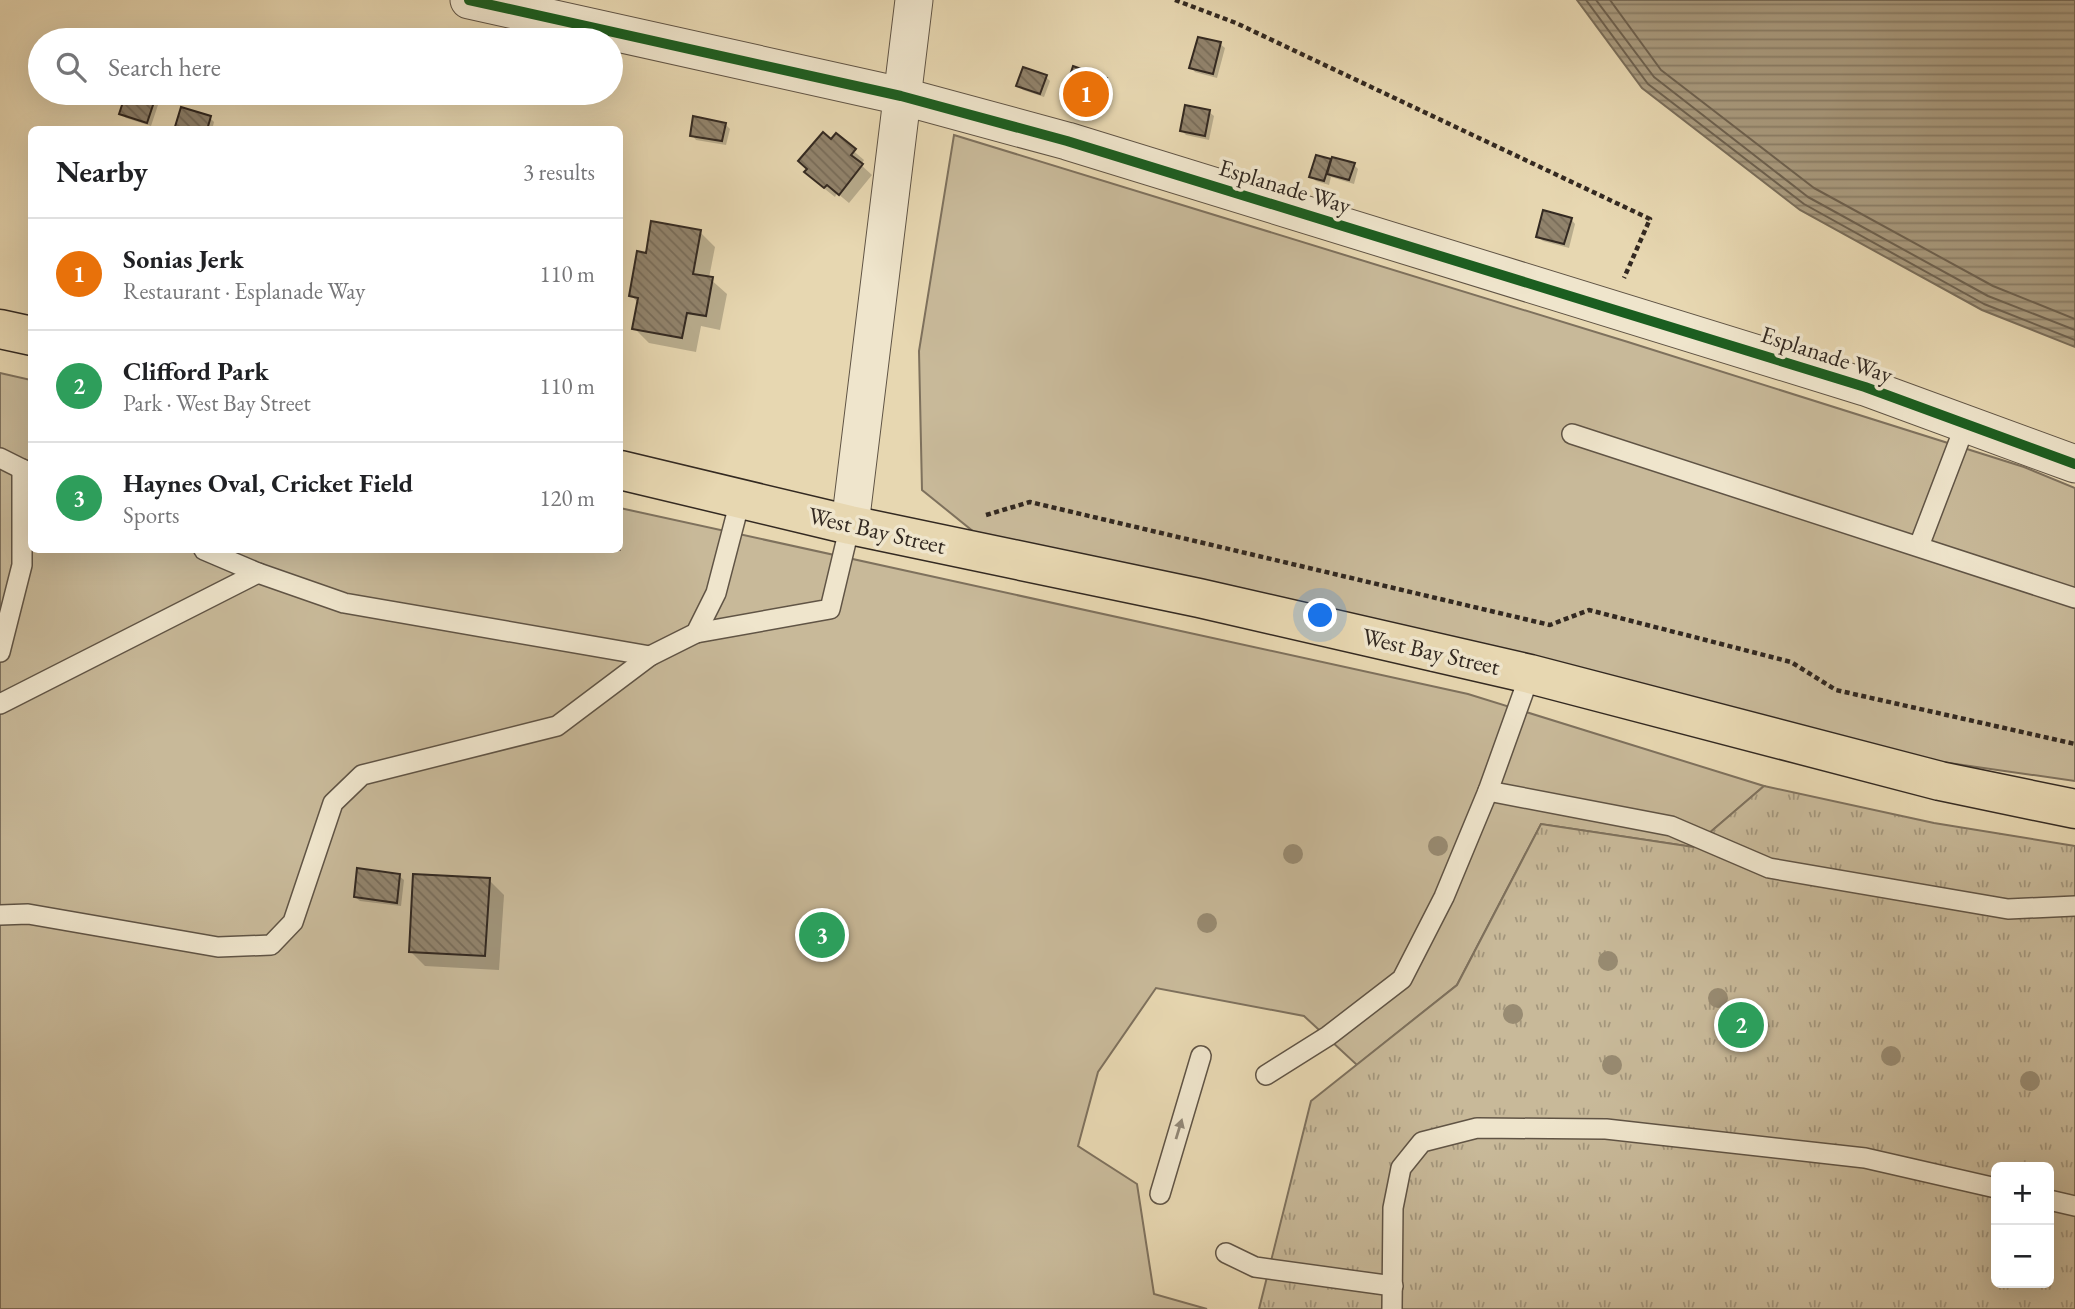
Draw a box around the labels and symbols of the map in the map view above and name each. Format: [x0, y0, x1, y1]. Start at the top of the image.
pin: 1 [1063, 68, 1109, 120]
street label: Esplanade Way [1215, 151, 1355, 221]
street label: Esplanade Way [1757, 318, 1897, 390]
street label: West Bay Street [805, 499, 949, 561]
your location [1303, 598, 1337, 632]
street label: West Bay Street [1359, 620, 1503, 682]
pin: 3 [799, 909, 845, 961]
pin: 2 [1718, 999, 1764, 1051]
one-way arrow [1175, 1118, 1185, 1139]

